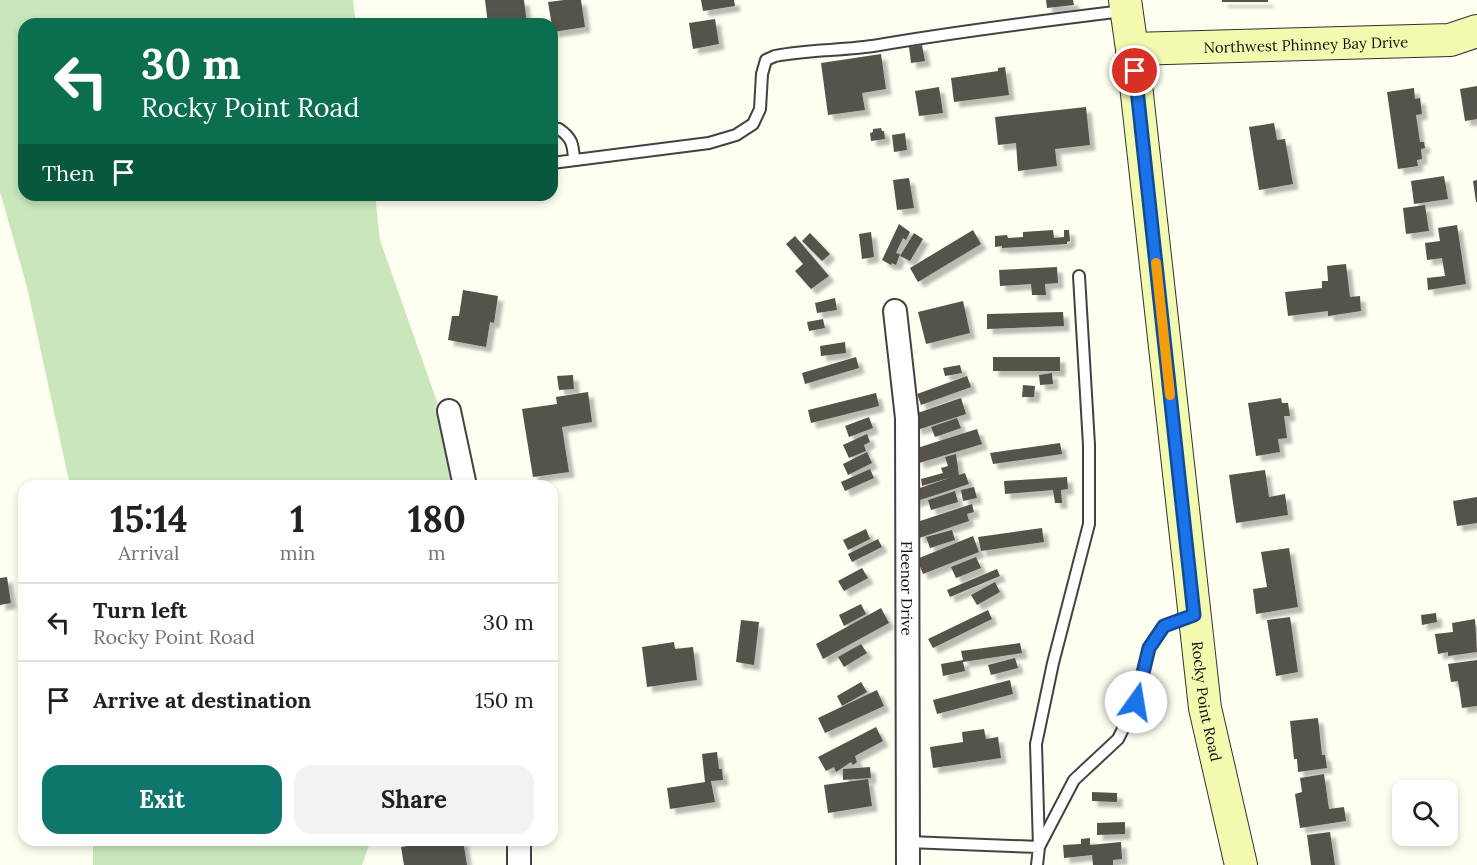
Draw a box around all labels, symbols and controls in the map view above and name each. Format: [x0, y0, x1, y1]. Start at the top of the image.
street label: Northwest Phinney Bay Drive [1203, 32, 1409, 56]
text: 30 m [141, 37, 241, 91]
icon: left [42, 42, 120, 120]
pin [1109, 45, 1160, 96]
icon: arrive [1118, 54, 1151, 87]
text: Rocky Point Road [141, 90, 360, 124]
icon: arrive [107, 156, 140, 189]
text: Then [42, 159, 95, 187]
text: 15:14 [110, 496, 188, 542]
text: 1 [290, 496, 305, 542]
text: 180 [408, 496, 466, 542]
text: Arrival [118, 540, 179, 565]
text: min [280, 540, 315, 565]
text: m [428, 540, 446, 565]
street label: Fleenor Drive [898, 541, 917, 636]
text: Turn left [93, 596, 187, 624]
icon: left [42, 606, 75, 639]
text: 30 m [483, 608, 534, 636]
text: Rocky Point Road [93, 624, 255, 649]
street label: Rocky Point Road [1188, 640, 1226, 763]
position arrow [1104, 670, 1168, 734]
icon: arrive [42, 684, 75, 717]
text: Arrive at destination [93, 686, 311, 714]
text: 150 m [475, 686, 534, 714]
button: Exit [42, 765, 282, 834]
button: Share [294, 765, 534, 834]
map controls [1392, 780, 1458, 846]
button: search [1392, 780, 1458, 846]

